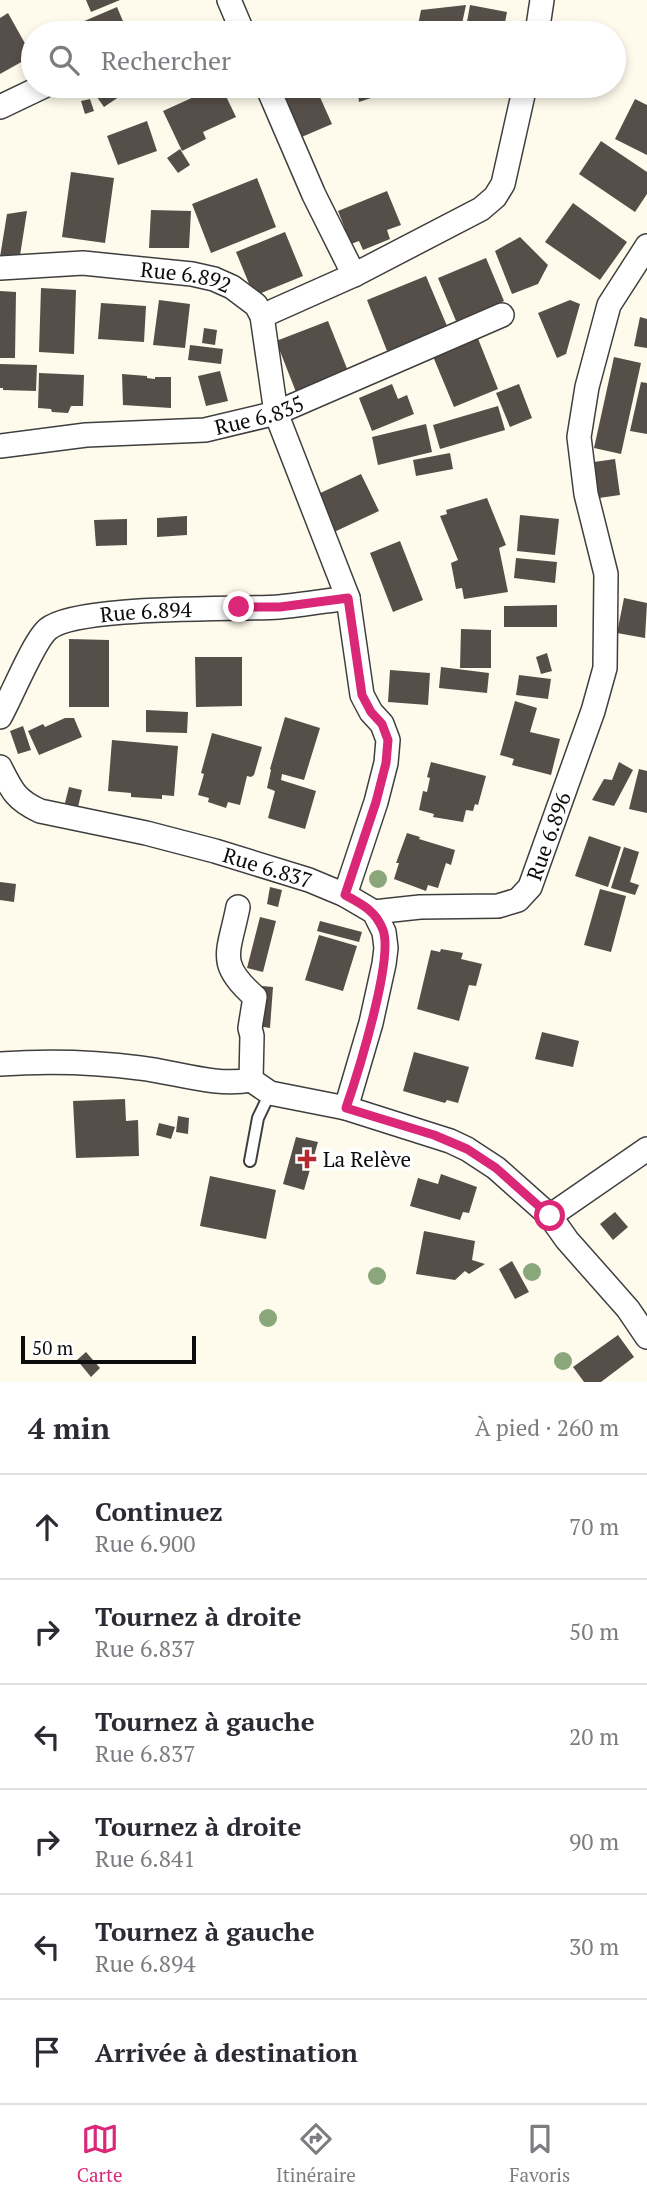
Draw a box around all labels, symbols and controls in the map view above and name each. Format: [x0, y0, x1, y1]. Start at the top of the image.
search box [21, 21, 626, 98]
icon: search [45, 41, 83, 79]
text: Rechercher [101, 43, 231, 77]
street label: Rue 6.892 [139, 255, 236, 299]
street label: Rue 6.835 [212, 389, 308, 441]
route end [223, 591, 254, 622]
street label: Rue 6.894 [98, 595, 193, 628]
street label: Rue 6.896 [520, 788, 577, 884]
street label: Rue 6.837 [220, 840, 316, 894]
place label: La Relève [323, 1145, 411, 1173]
marker: La Relève [297, 1149, 317, 1169]
route start [534, 1200, 565, 1231]
scale bar [21, 1333, 196, 1365]
text: 50 m [32, 1335, 73, 1360]
text: 4 min [28, 1408, 110, 1448]
text: À pied · 260 m [475, 1412, 619, 1443]
text: Continuez [95, 1494, 223, 1528]
icon: ahead [28, 1508, 66, 1546]
text: 70 m [569, 1511, 619, 1542]
text: Rue 6.900 [95, 1528, 195, 1559]
text: Tournez à droite [95, 1599, 301, 1633]
icon: right [28, 1613, 66, 1651]
text: 50 m [569, 1616, 619, 1647]
text: Rue 6.837 [95, 1633, 195, 1664]
text: Tournez à gauche [95, 1704, 315, 1738]
icon: left [28, 1718, 66, 1756]
text: 20 m [569, 1721, 619, 1752]
text: Rue 6.837 [95, 1738, 195, 1769]
text: Tournez à droite [95, 1809, 301, 1843]
icon: right [28, 1823, 66, 1861]
text: 90 m [569, 1826, 619, 1857]
text: Rue 6.841 [95, 1843, 195, 1874]
text: Tournez à gauche [95, 1914, 315, 1948]
icon: left [28, 1928, 66, 1966]
text: 30 m [569, 1931, 619, 1962]
text: Rue 6.894 [95, 1948, 195, 1979]
icon: arrive [28, 2033, 66, 2071]
text: Arrivée à destination [95, 2035, 358, 2069]
tab: Carte [77, 2120, 122, 2187]
tab: Itinéraire [276, 2120, 356, 2187]
tab: Favoris [509, 2120, 570, 2187]

